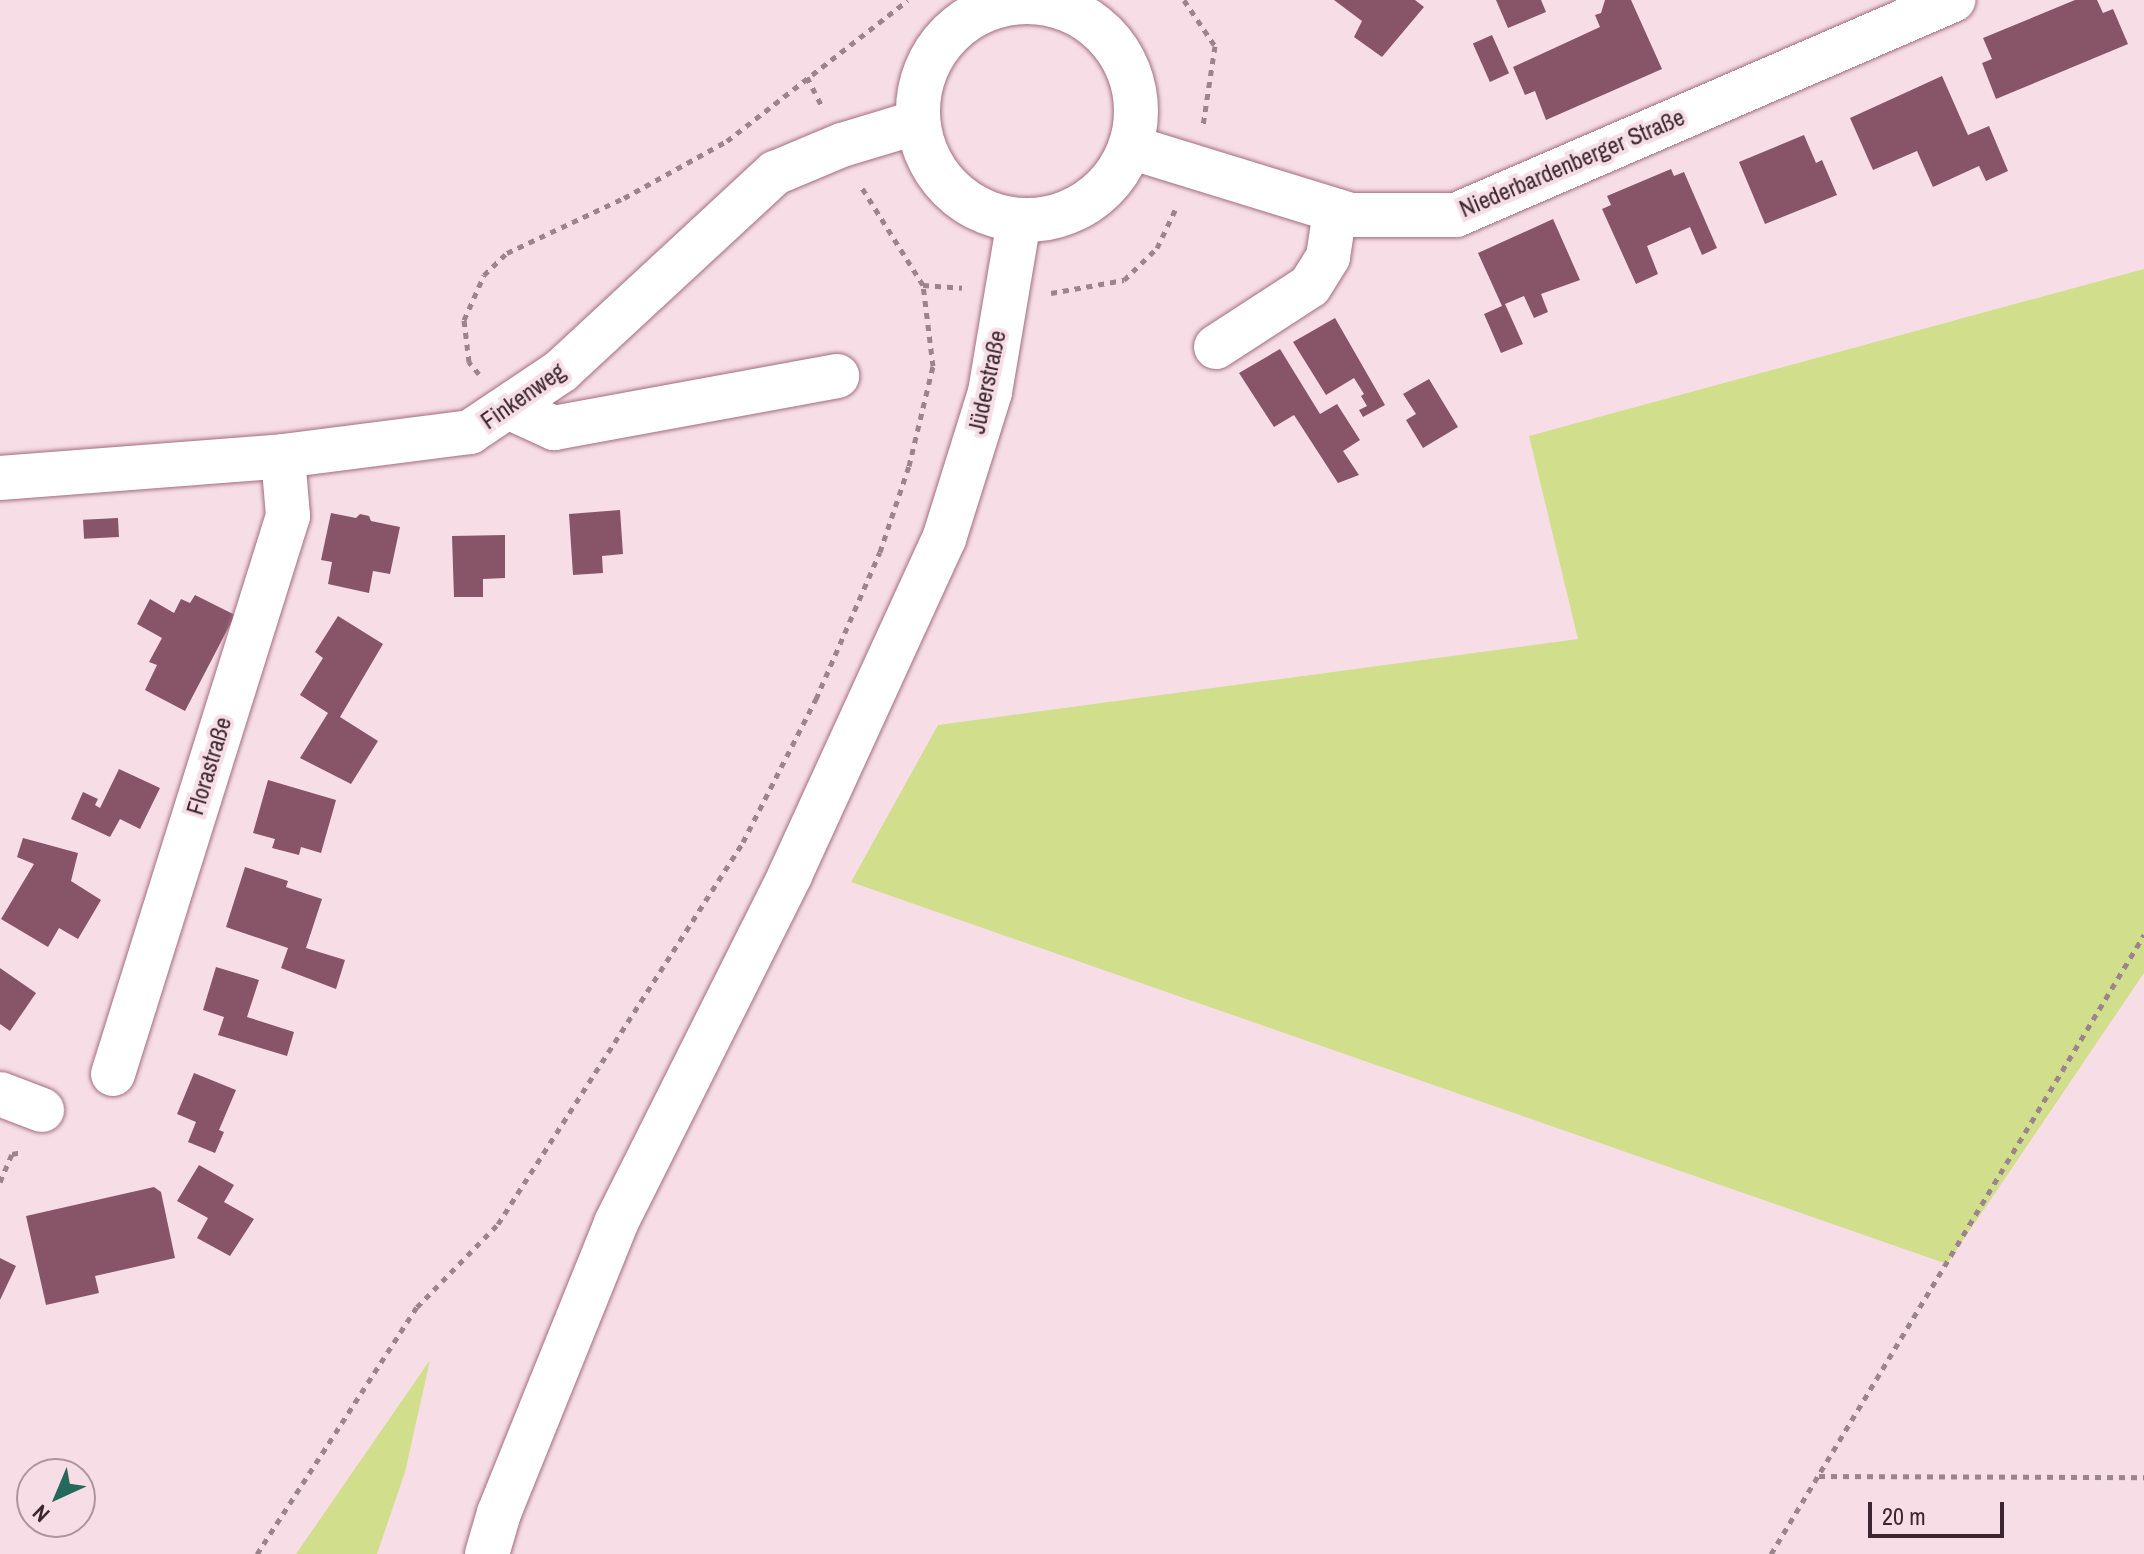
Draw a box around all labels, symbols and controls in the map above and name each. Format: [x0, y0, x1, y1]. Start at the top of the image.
street label: Niederbardenberger Straße [1455, 103, 1689, 223]
street label: Jüderstraße [962, 328, 1012, 436]
street label: Finkenweg [475, 357, 571, 435]
street label: Florastraße [181, 714, 237, 818]
north arrow [16, 1458, 96, 1538]
scale bar [1872, 1486, 2008, 1536]
text: N [26, 1499, 56, 1529]
text: 20 m [1882, 1500, 1926, 1532]

